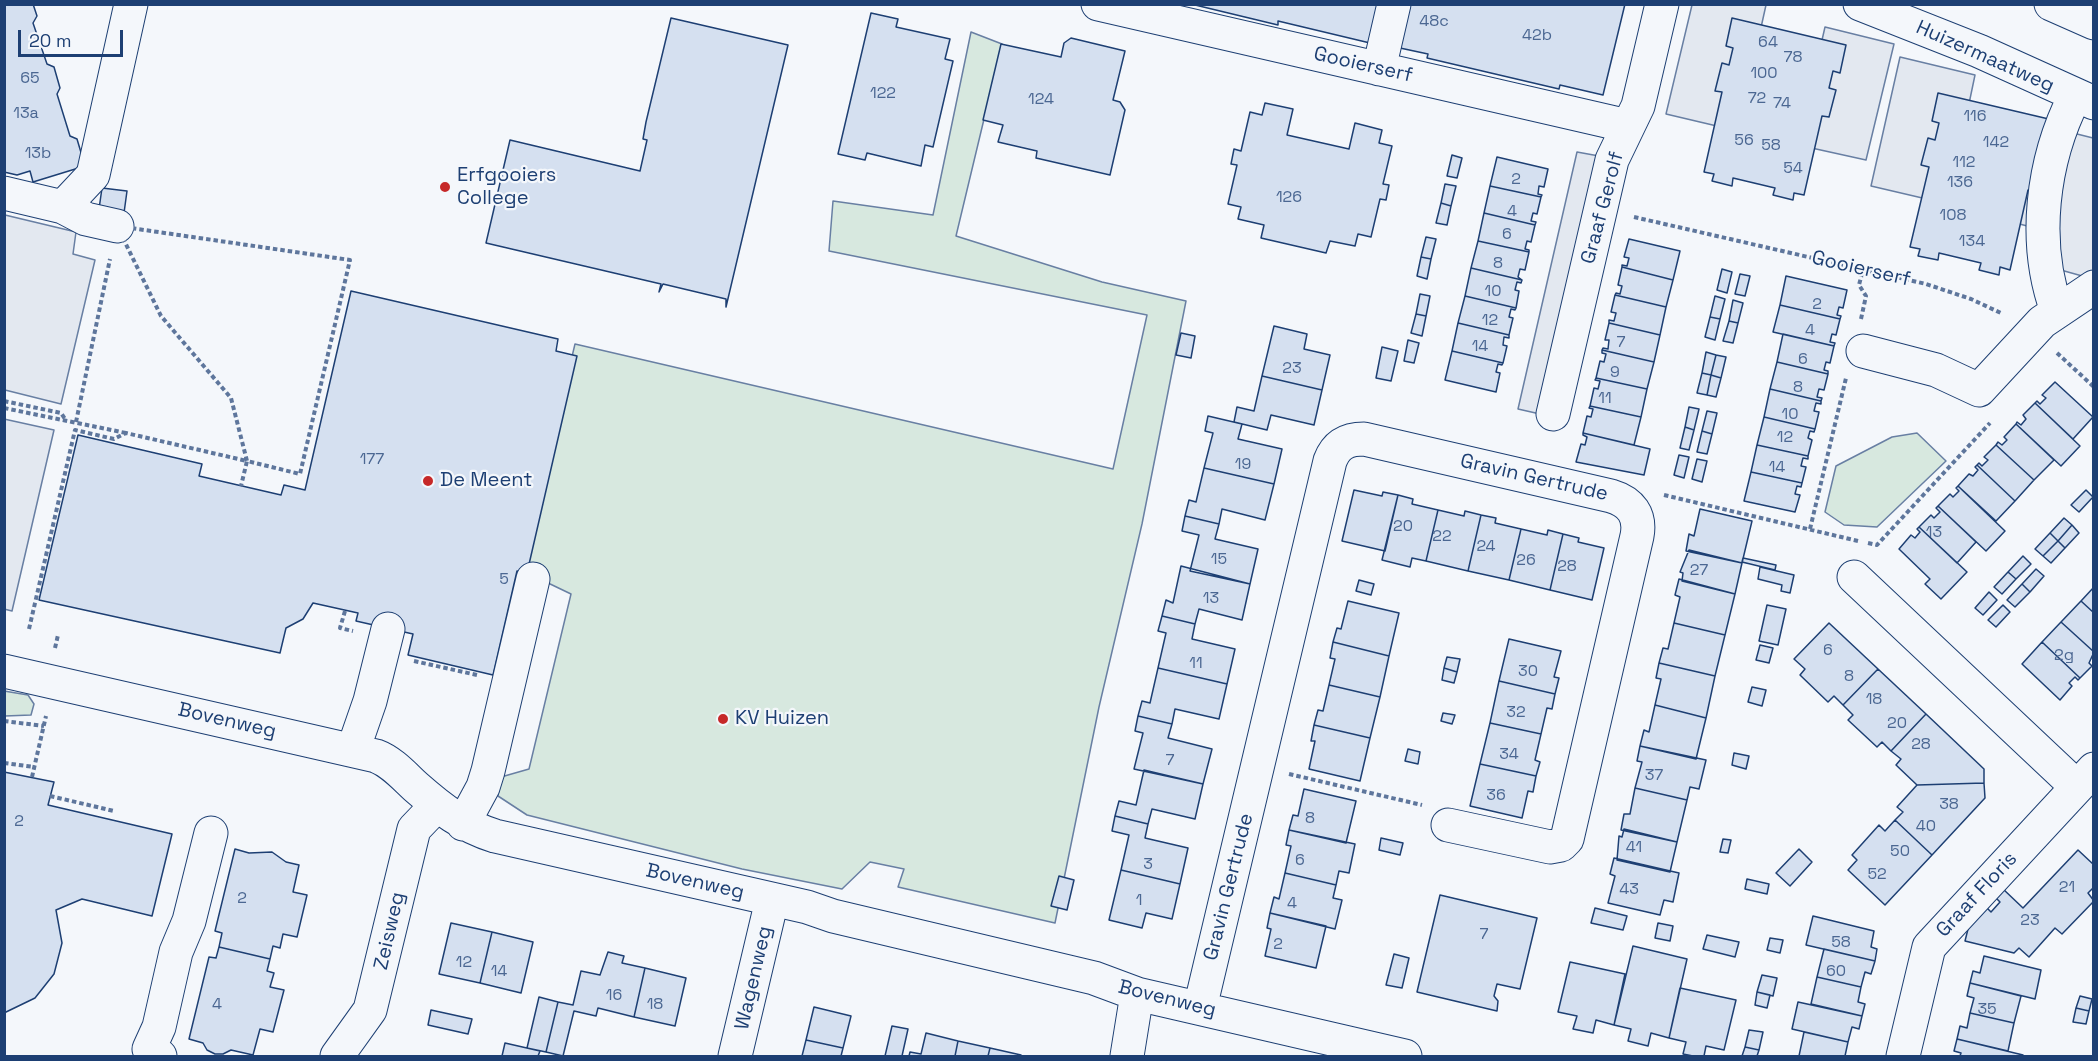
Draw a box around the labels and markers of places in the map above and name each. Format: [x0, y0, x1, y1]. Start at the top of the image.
place label: Erfgooiers College [457, 164, 556, 211]
marker: Erfgooiers College [438, 180, 452, 194]
place label: De Meent [440, 469, 532, 493]
marker: De Meent [421, 474, 435, 488]
place label: KV Huizen [735, 707, 829, 731]
marker: KV Huizen [716, 712, 730, 726]

